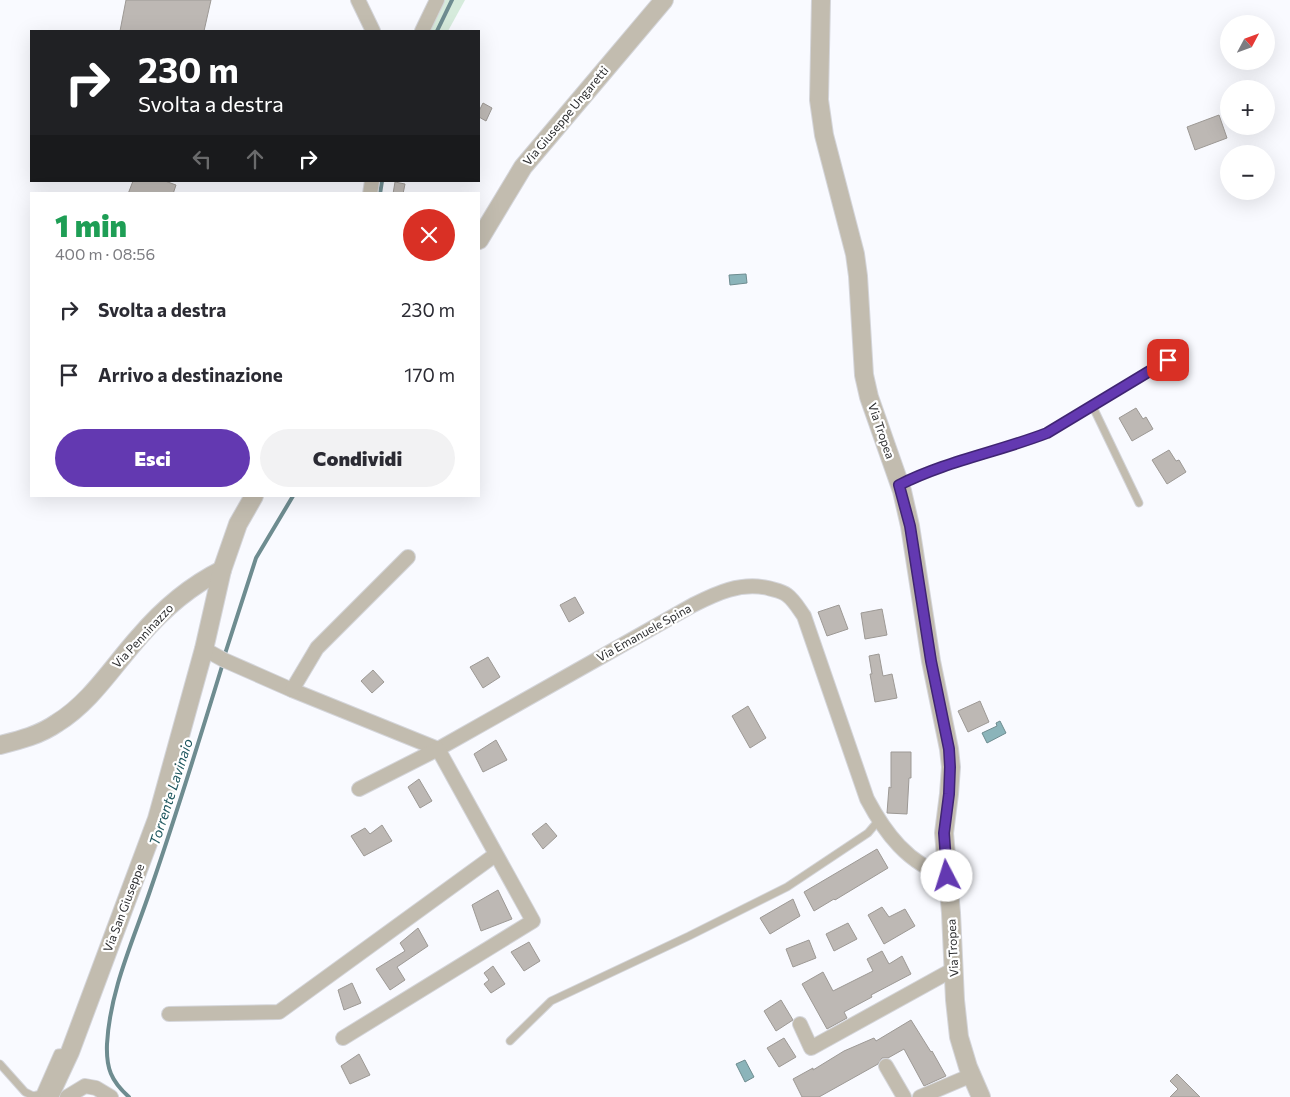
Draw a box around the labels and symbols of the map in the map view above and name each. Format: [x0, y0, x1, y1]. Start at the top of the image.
north arrow [1220, 15, 1275, 70]
street label: Via Giuseppe Ungaretti [520, 63, 611, 168]
pin [1147, 339, 1189, 381]
street label: Via Tropea [866, 401, 898, 460]
street label: Via Penninazzo [109, 600, 176, 670]
street label: Via Emanuele Spina [594, 600, 693, 664]
water label: Torrente Lavinaio [145, 736, 196, 847]
position arrow [920, 849, 972, 901]
street label: Via San Giuseppe [100, 862, 146, 954]
street label: Via Tropea [943, 919, 961, 977]

